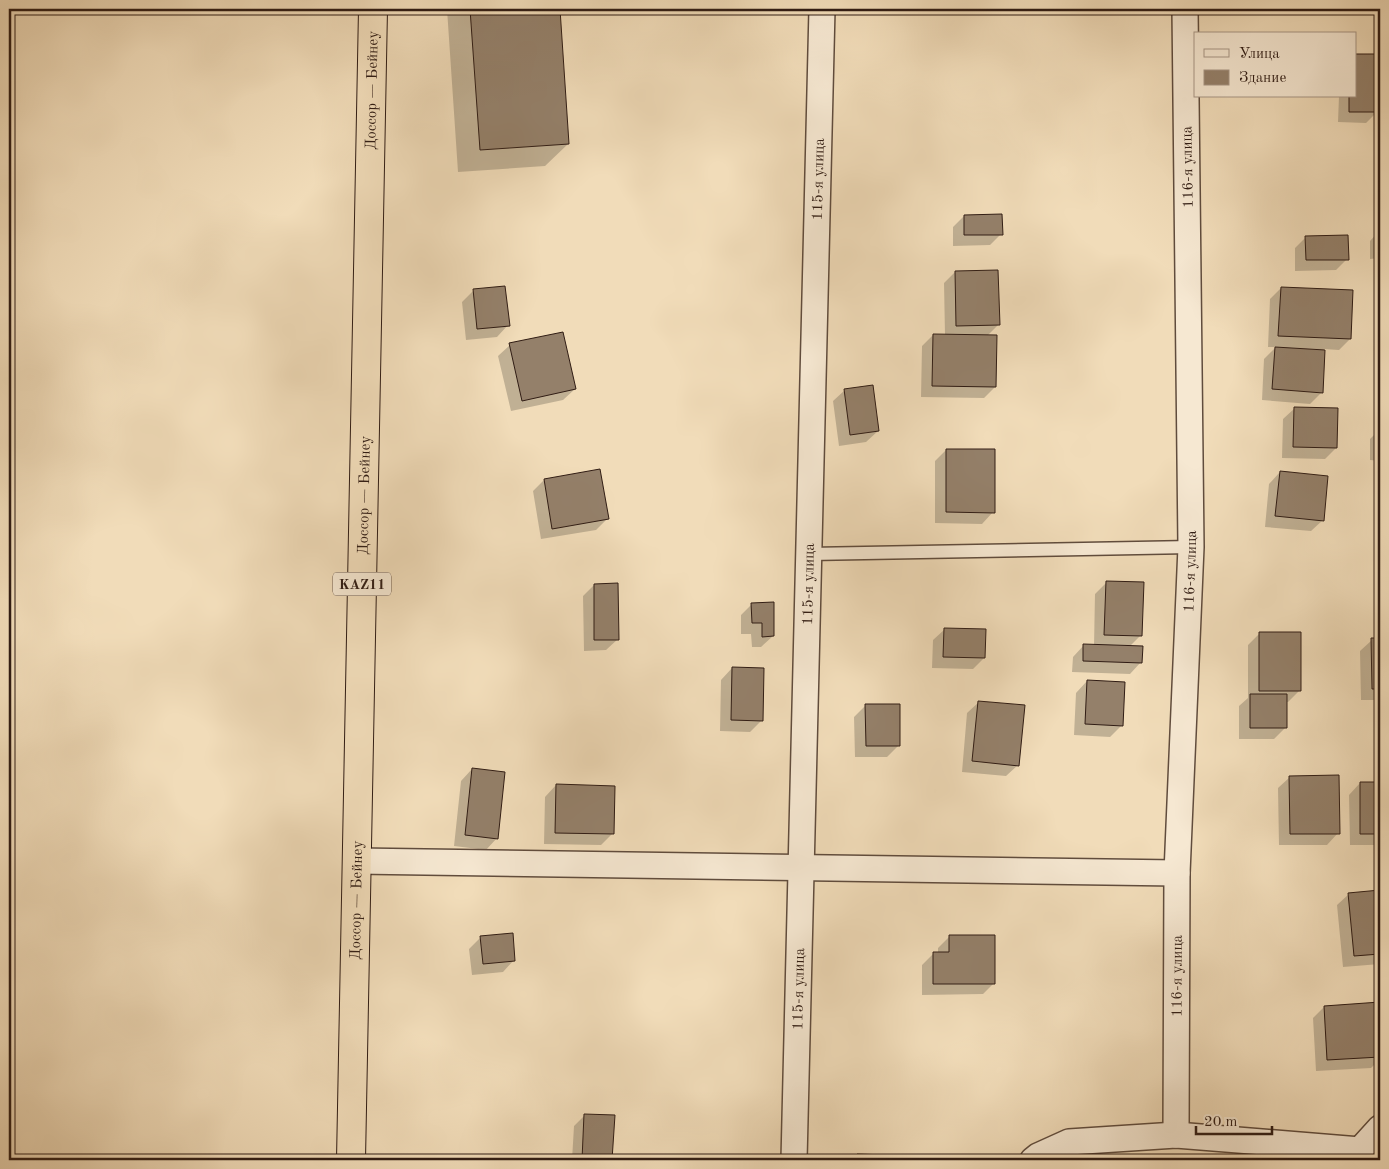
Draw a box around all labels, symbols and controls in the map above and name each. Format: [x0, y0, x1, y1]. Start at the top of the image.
street label: Доссор — Бейнеу [364, 31, 382, 150]
legend [1194, 32, 1356, 98]
text: Улица [1239, 47, 1280, 62]
text: Здание [1239, 71, 1286, 86]
street label: 116-я улица [1180, 125, 1197, 208]
street label: 115-я улица [811, 138, 828, 221]
street label: Доссор — Бейнеу [357, 435, 374, 555]
street label: 116-я улица [1182, 530, 1200, 613]
street label: 115-я улица [801, 542, 818, 625]
road number: KAZ11 [333, 572, 391, 596]
street label: Доссор — Бейнеу [349, 840, 366, 960]
street label: 116-я улица [1170, 934, 1186, 1017]
street label: 115-я улица [791, 947, 808, 1030]
scale bar [1196, 1104, 1273, 1136]
text: 20 m [1204, 1115, 1238, 1130]

